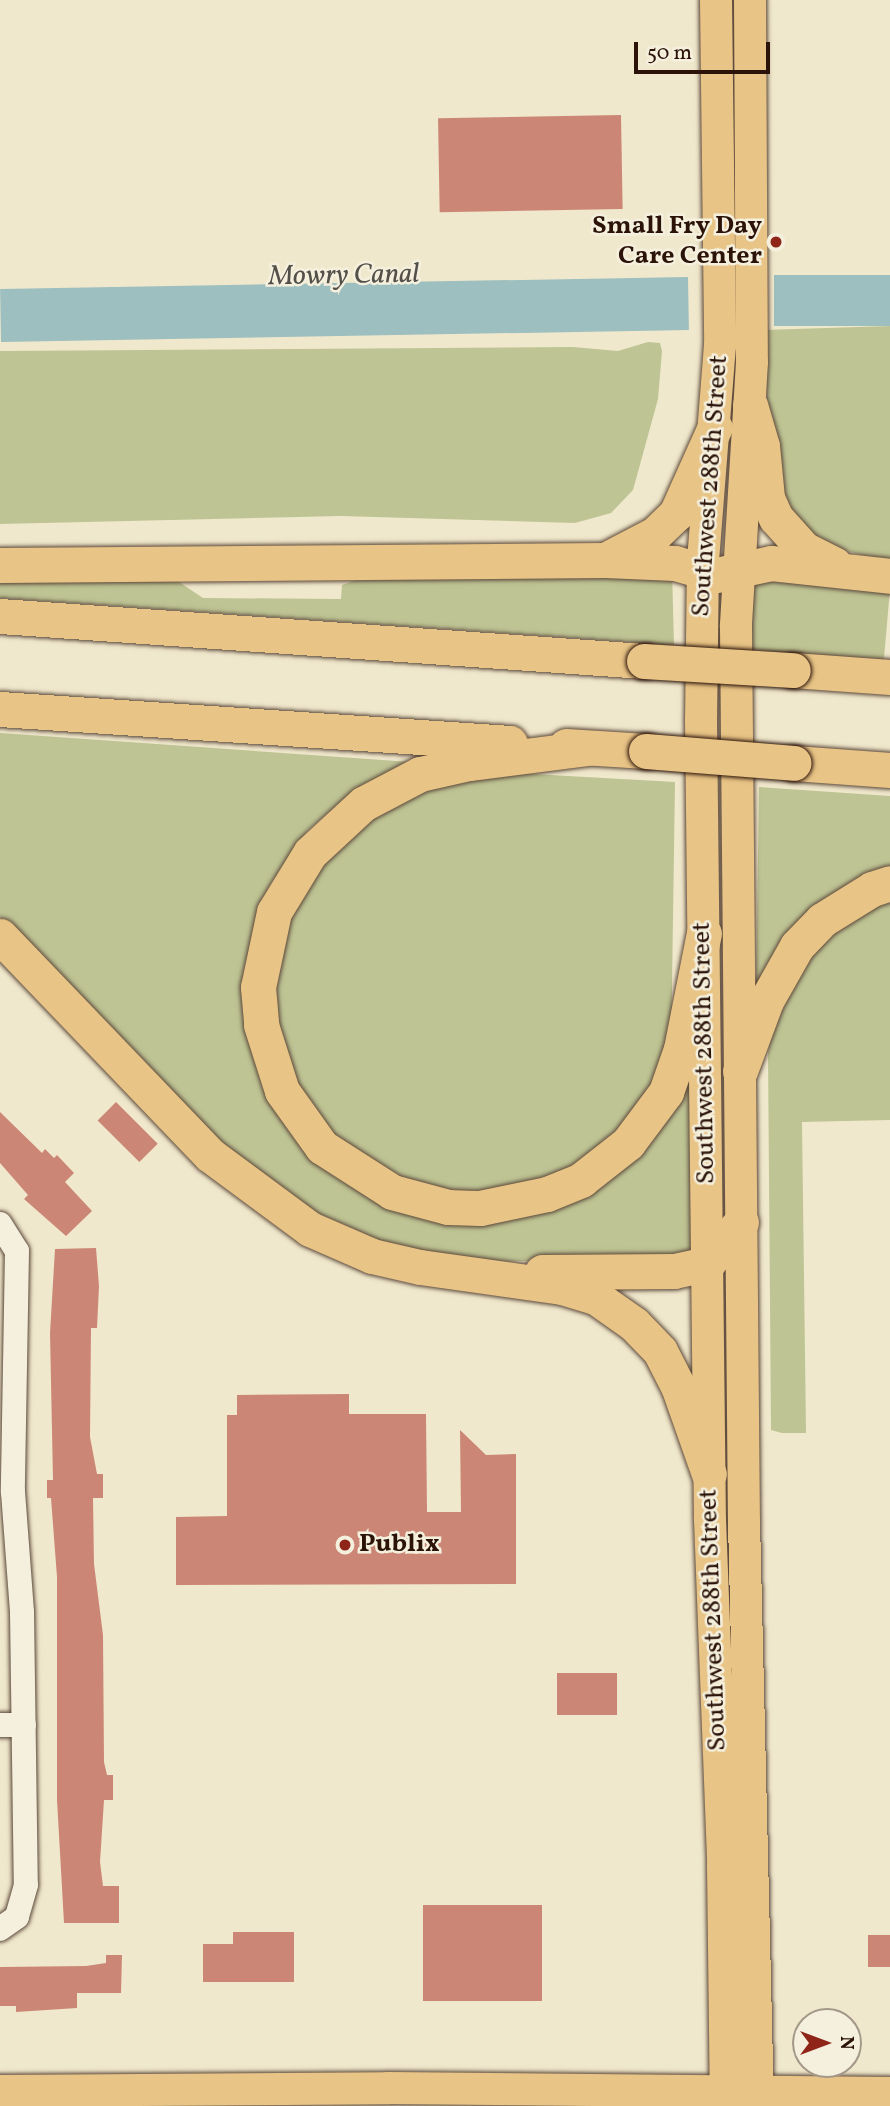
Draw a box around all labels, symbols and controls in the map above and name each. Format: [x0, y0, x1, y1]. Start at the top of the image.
scale bar [638, 28, 774, 72]
text: 50 m [647, 39, 692, 68]
place label: Small Fry Day Care Center [592, 211, 762, 272]
marker: Small Fry Day Care Center [768, 234, 784, 250]
water label: Mowry Canal [268, 258, 420, 294]
street label: Southwest 288th Street [686, 354, 736, 618]
street label: Southwest 288th Street [687, 922, 723, 1184]
street label: Southwest 288th Street [694, 1488, 734, 1752]
place label: Publix [359, 1529, 440, 1561]
marker: Publix [337, 1537, 353, 1553]
north arrow [792, 2008, 862, 2078]
text: N [833, 2036, 859, 2050]

